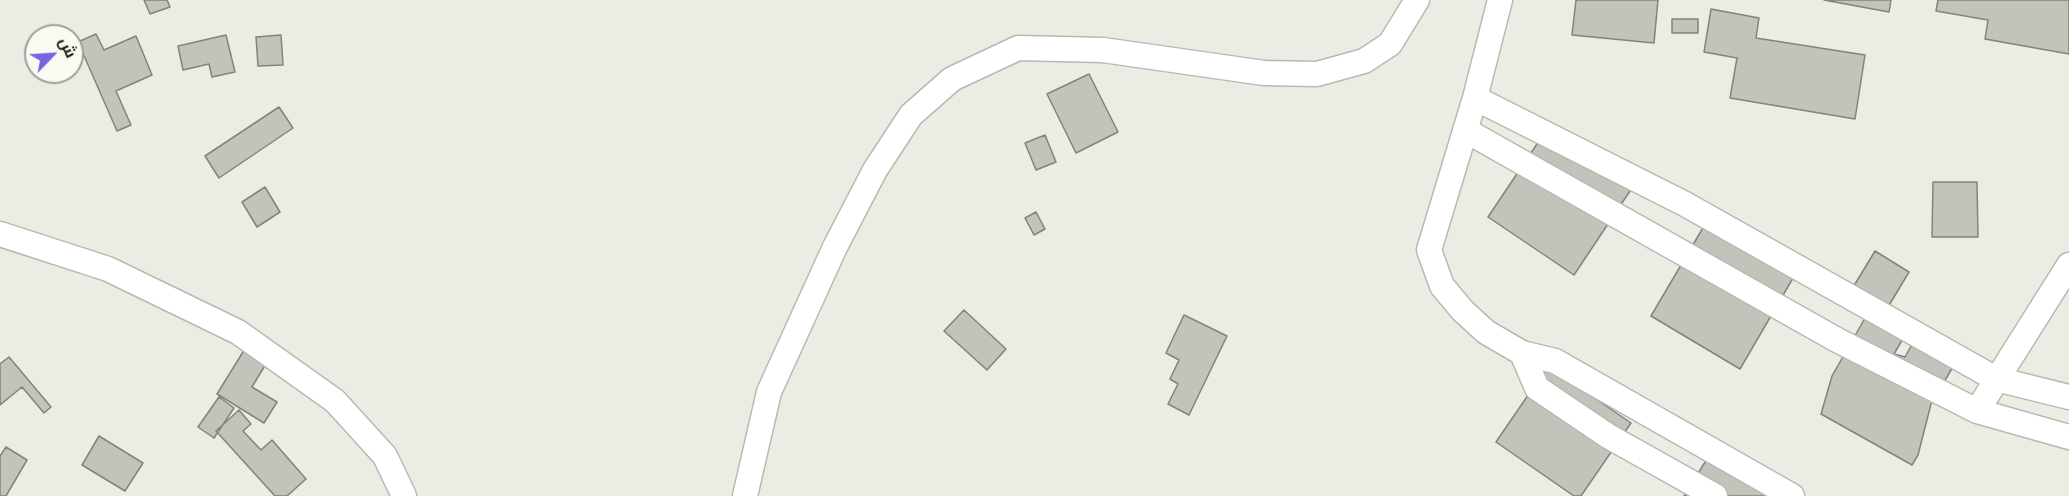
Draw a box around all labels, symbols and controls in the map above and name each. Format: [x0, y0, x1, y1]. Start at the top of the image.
north arrow [24, 24, 84, 84]
text: ش [55, 34, 82, 61]

